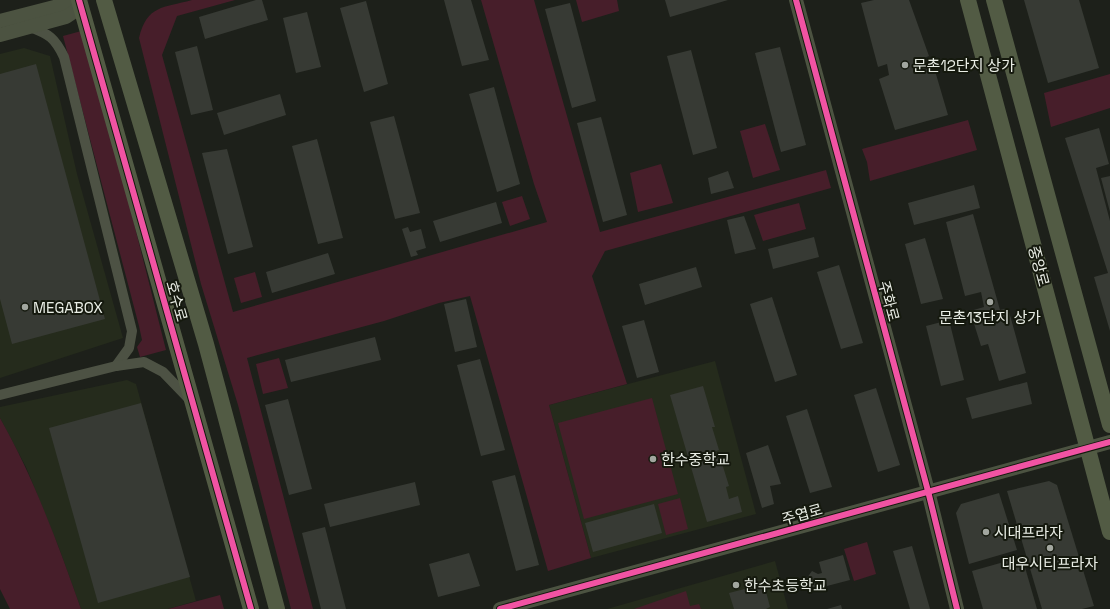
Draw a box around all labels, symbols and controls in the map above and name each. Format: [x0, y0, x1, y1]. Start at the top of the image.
place label: 문촌12단지 상가 [913, 56, 1015, 75]
marker: 문촌12단지 상가 [900, 60, 910, 70]
street label: 중앙로 [1024, 244, 1054, 288]
street label: 호수로 [162, 278, 192, 324]
street label: 주화로 [874, 279, 904, 323]
marker: 문촌13단지 상가 [985, 297, 995, 307]
place label: MEGABOX [33, 298, 103, 317]
marker: MEGABOX [20, 302, 30, 312]
place label: 문촌13단지 상가 [939, 308, 1041, 327]
place label: 한수중학교 [661, 450, 730, 469]
marker: 한수중학교 [648, 454, 658, 464]
street label: 주엽로 [779, 499, 825, 529]
place label: 시대프라자 [994, 523, 1063, 542]
marker: 시대프라자 [981, 527, 991, 537]
marker: 대우시티프라자 [1045, 543, 1055, 553]
place label: 대우시티프라자 [1002, 554, 1098, 573]
place label: 한수초등학교 [744, 576, 827, 595]
marker: 한수초등학교 [731, 580, 741, 590]

